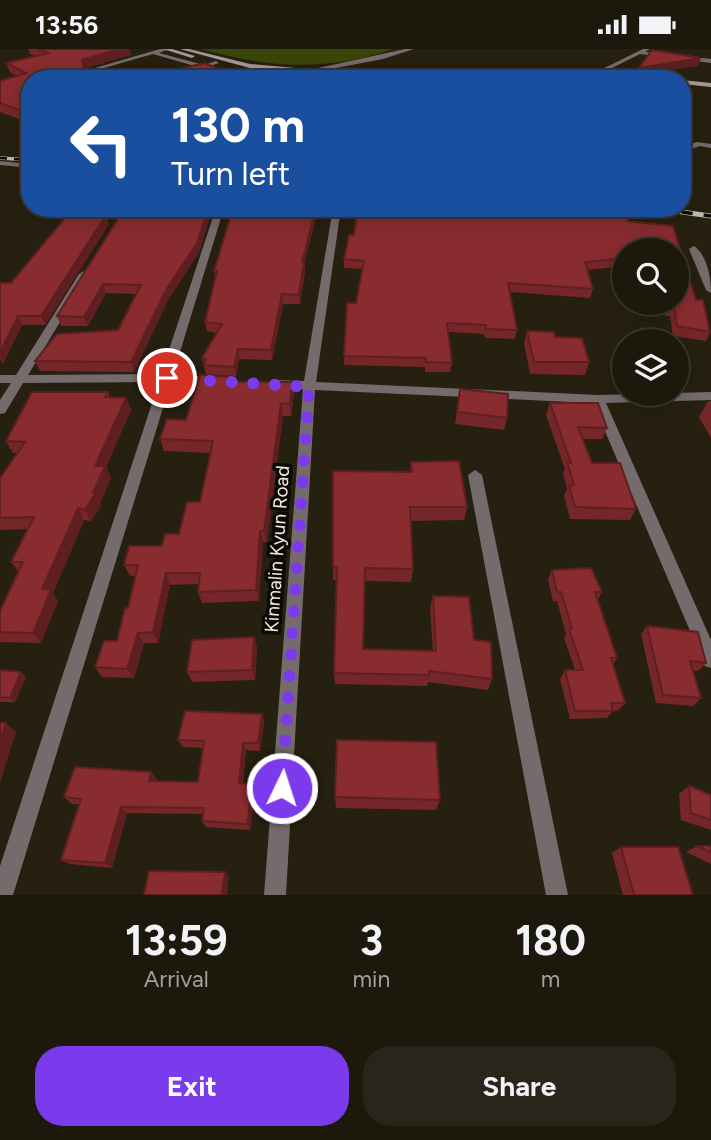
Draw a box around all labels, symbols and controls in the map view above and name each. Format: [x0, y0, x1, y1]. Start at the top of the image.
text: 13:56 [35, 9, 98, 41]
text: 130 m [171, 95, 305, 154]
icon: left [56, 98, 147, 189]
text: Turn left [171, 155, 290, 193]
map controls [612, 238, 689, 406]
button: search [612, 238, 689, 315]
button: layers [612, 329, 689, 406]
pin [137, 348, 197, 408]
icon: arrive [148, 359, 186, 397]
street label: Kinmalin Kyun Road [260, 465, 294, 633]
position arrow [245, 751, 319, 825]
text: 13:59 [125, 915, 228, 966]
text: 3 [360, 915, 383, 966]
text: 180 [515, 915, 586, 966]
text: Arrival [144, 965, 209, 993]
text: min [353, 965, 390, 993]
text: m [541, 965, 560, 993]
button: Exit [35, 1046, 349, 1126]
button: Share [363, 1046, 676, 1126]

